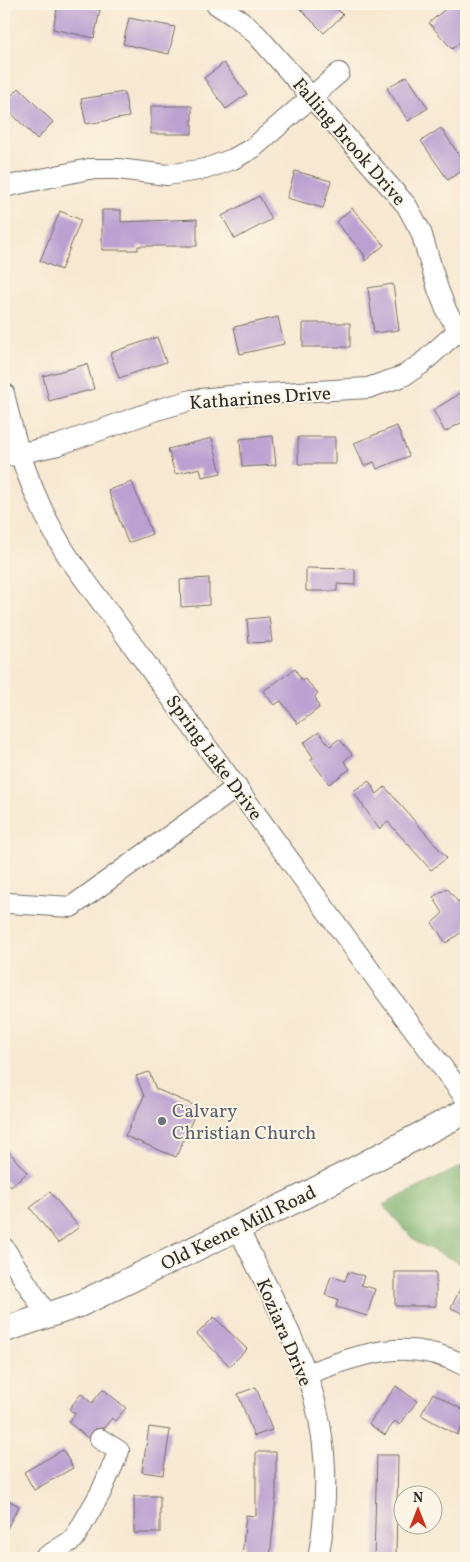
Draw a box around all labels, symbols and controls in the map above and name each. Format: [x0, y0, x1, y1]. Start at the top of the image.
street label: Falling Brook Drive [286, 73, 411, 212]
street label: Katharines Drive [188, 381, 332, 417]
street label: Spring Lake Drive [159, 690, 268, 826]
place label: Calvary Christian Church [172, 1099, 316, 1147]
marker: Calvary Christian Church [156, 1115, 168, 1127]
street label: Old Keene Mill Road [157, 1180, 321, 1278]
street label: Koziara Drive [249, 1275, 318, 1391]
north arrow [392, 1484, 442, 1534]
text: N [413, 1489, 423, 1508]

